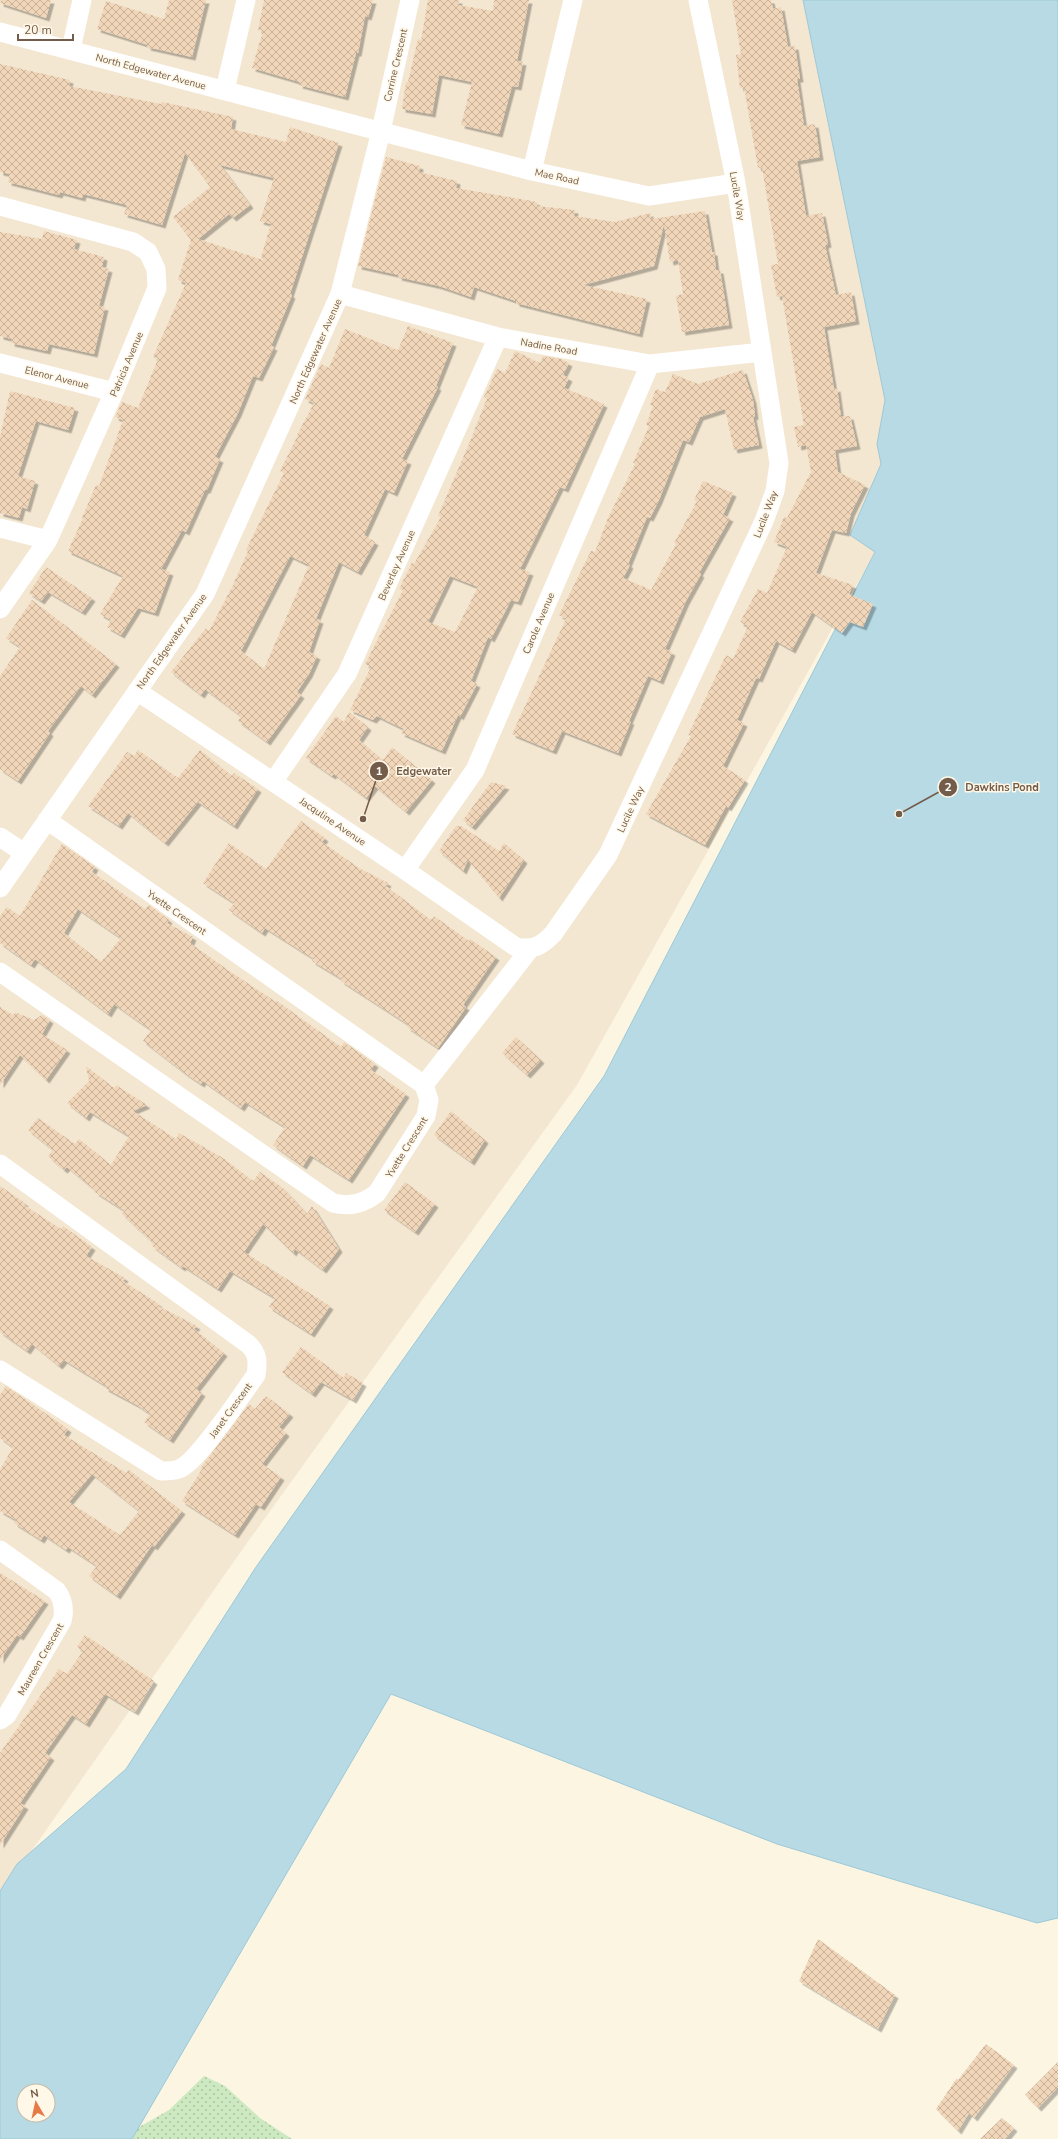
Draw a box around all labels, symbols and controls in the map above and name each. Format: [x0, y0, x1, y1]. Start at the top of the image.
scale bar [18, 16, 73, 42]
text: 20 m [24, 22, 52, 38]
street label: Corrine Crescent [381, 27, 411, 103]
street label: North Edgewater Avenue [94, 50, 208, 93]
street label: Mae Road [533, 165, 580, 189]
street label: Lucile Way [726, 171, 748, 223]
street label: North Edgewater Avenue [286, 297, 345, 406]
street label: Patricia Avenue [107, 330, 147, 399]
street label: Nadine Road [519, 335, 579, 359]
street label: Elenor Avenue [23, 363, 90, 393]
street label: Lucile Way [751, 488, 782, 540]
street label: Beverley Avenue [375, 528, 419, 603]
street label: Carole Avenue [520, 590, 558, 656]
street label: North Edgewater Avenue [133, 591, 210, 692]
callout: Edgewater [369, 759, 460, 782]
text: 1 [375, 763, 383, 779]
text: Edgewater [396, 764, 452, 779]
callout: Dawkins Pond [938, 776, 1047, 799]
text: 2 [944, 779, 952, 795]
text: Dawkins Pond [965, 780, 1039, 795]
street label: Lucile Way [614, 783, 648, 835]
street label: Jacquline Avenue [296, 794, 368, 849]
street label: Yvette Crescent [143, 887, 209, 939]
street label: Yvette Crescent [382, 1114, 432, 1182]
street label: Janet Crescent [205, 1380, 256, 1442]
street label: Maureen Crescent [14, 1620, 67, 1698]
north arrow [16, 2083, 56, 2123]
text: N [29, 2086, 40, 2102]

